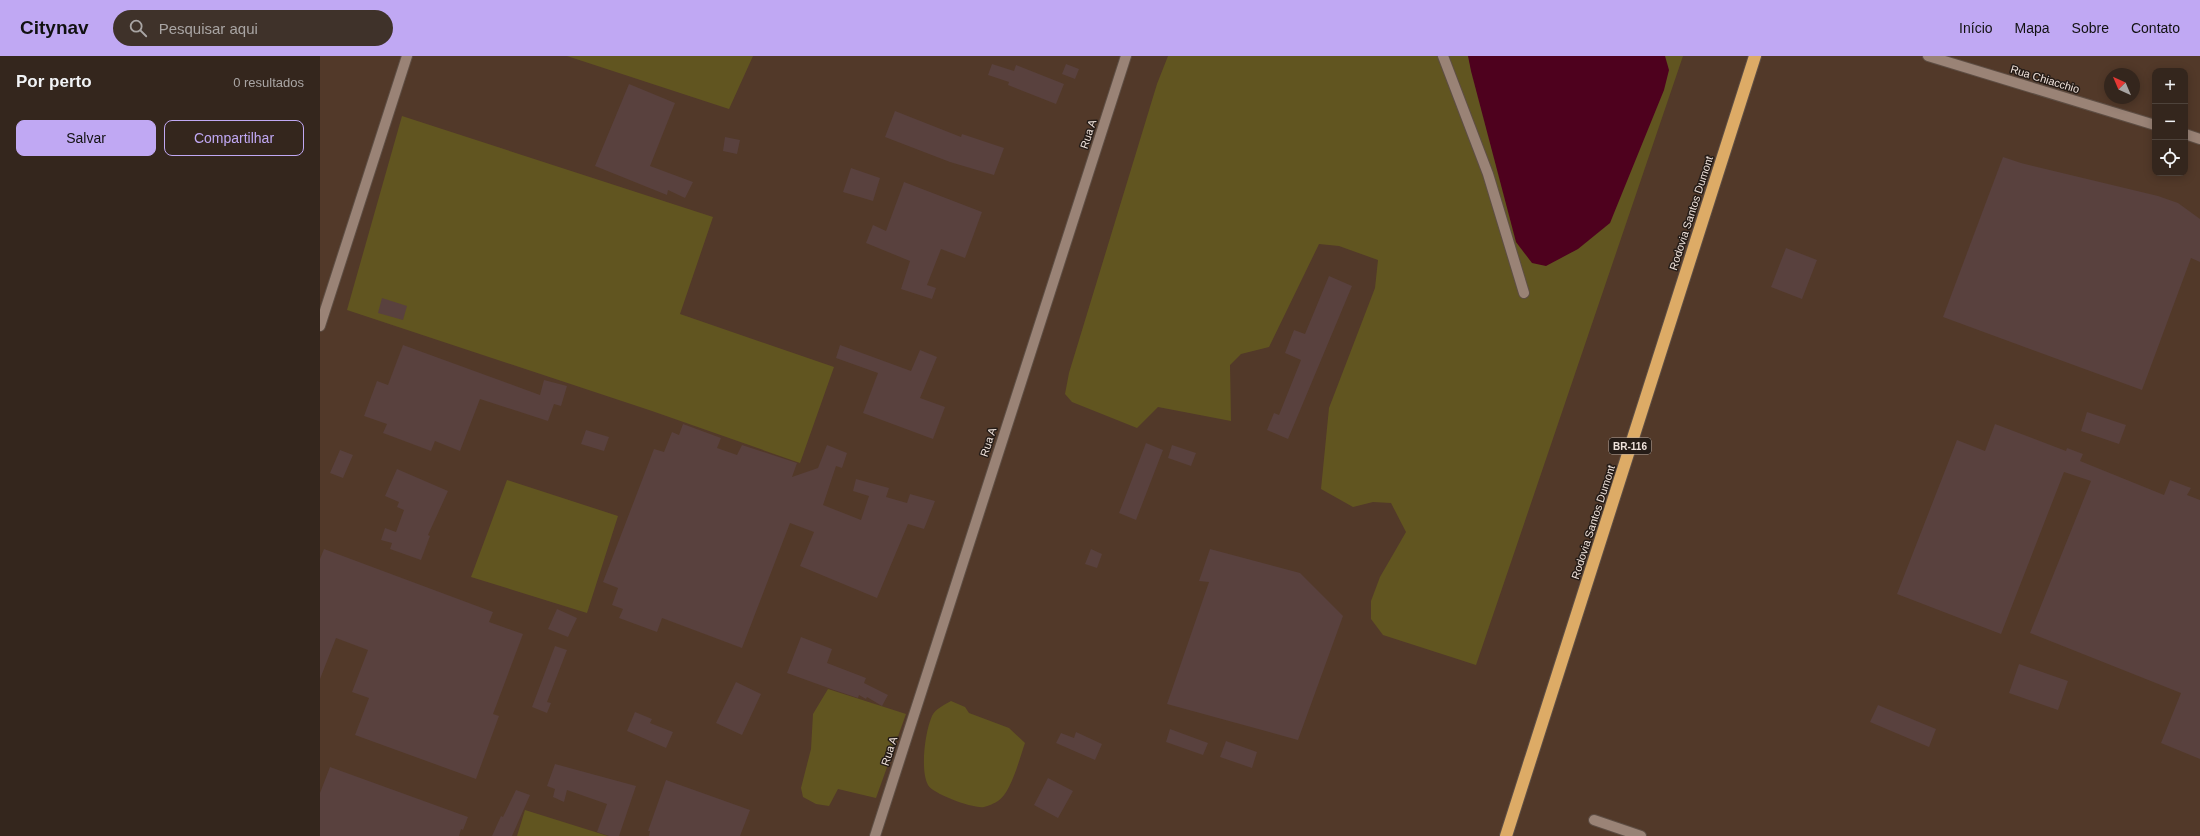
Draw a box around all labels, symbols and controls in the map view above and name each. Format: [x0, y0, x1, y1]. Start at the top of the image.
search box [113, 10, 393, 46]
text: Citynav [20, 17, 89, 38]
icon: search [127, 17, 149, 39]
text: Pesquisar aqui [159, 20, 258, 37]
text: Início [1959, 20, 1993, 36]
text: Mapa [2015, 20, 2050, 36]
text: Sobre [2072, 20, 2109, 36]
text: Contato [2131, 20, 2180, 36]
street label: Rua Chiacchio [2009, 63, 2081, 95]
north arrow [2104, 68, 2140, 104]
map controls [2152, 68, 2188, 176]
button: + [2152, 68, 2188, 104]
text: Por perto [16, 72, 92, 91]
text: 0 resultados [233, 75, 304, 90]
button: − [2152, 104, 2188, 140]
street label: Rua A [1078, 117, 1099, 150]
button: Salvar [16, 120, 156, 156]
button: Compartilhar [164, 120, 304, 156]
button: locate [2152, 140, 2188, 176]
street label: Rodovia Santos Dumont [1667, 154, 1715, 272]
street label: Rua A [978, 425, 999, 458]
road number: BR-116 [1609, 438, 1651, 454]
street label: Rodovia Santos Dumont [1569, 463, 1617, 581]
street label: Rua A [879, 734, 900, 767]

